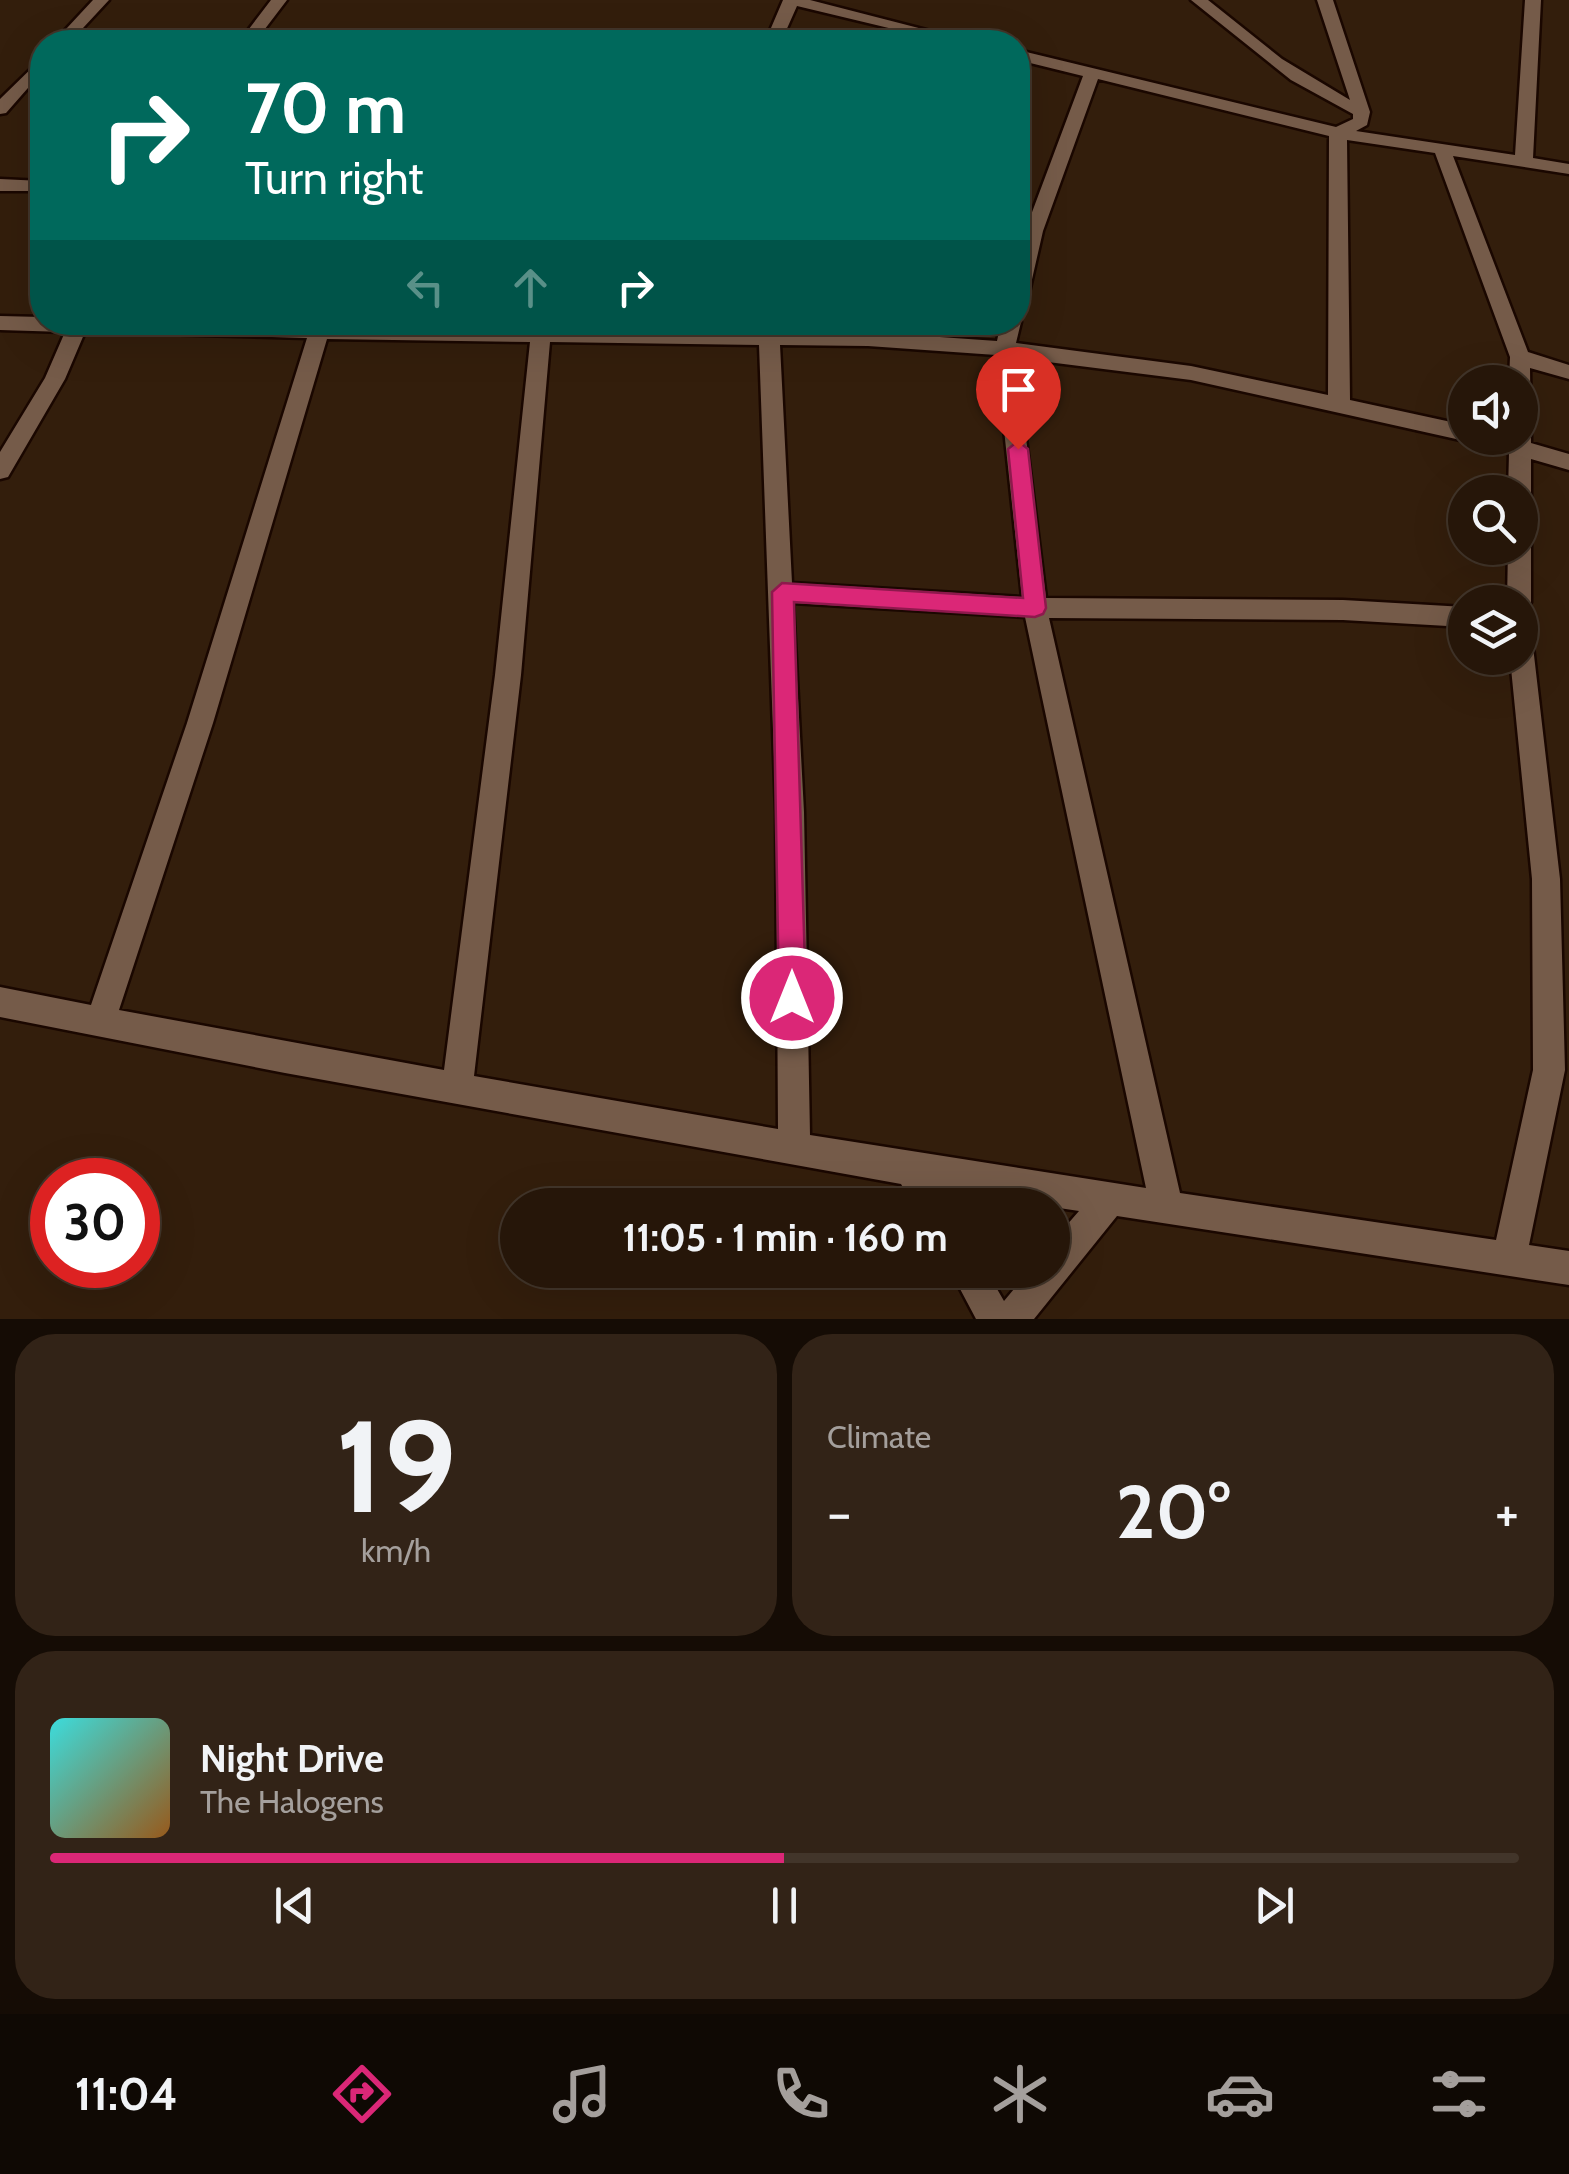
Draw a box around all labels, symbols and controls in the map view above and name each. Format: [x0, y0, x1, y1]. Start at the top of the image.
text: 70 m [245, 65, 406, 151]
icon: right [80, 70, 210, 200]
text: Turn right [245, 151, 424, 205]
icon: left [398, 260, 453, 315]
icon: ahead [503, 260, 558, 315]
icon: right [608, 260, 663, 315]
pin [976, 347, 1061, 450]
icon: arrive [991, 362, 1046, 417]
map controls [1448, 365, 1538, 675]
button: sound [1448, 365, 1538, 455]
button: search [1448, 475, 1538, 565]
button: layers [1448, 585, 1538, 675]
position arrow [740, 946, 844, 1050]
speed limit sign: 30 [30, 1158, 160, 1288]
text: 11:05 · 1 min · 160 m [622, 1214, 948, 1261]
text: 19 [335, 1387, 457, 1545]
text: Climate [827, 1417, 931, 1456]
text: 20° [1116, 1466, 1230, 1557]
text: − [827, 1479, 851, 1546]
text: + [1495, 1479, 1519, 1546]
text: km/h [361, 1531, 431, 1570]
text: Night Drive [200, 1735, 384, 1782]
text: The Halogens [200, 1782, 384, 1821]
icon: previous [267, 1878, 322, 1933]
icon: pause [757, 1878, 812, 1933]
icon: next [1247, 1878, 1302, 1933]
icon: directions [327, 2059, 397, 2129]
icon: music [547, 2059, 617, 2129]
icon: phone [766, 2059, 836, 2129]
icon: climate [985, 2059, 1055, 2129]
icon: car [1205, 2059, 1275, 2129]
icon: filters [1424, 2059, 1494, 2129]
text: 11:04 [75, 2067, 178, 2121]

